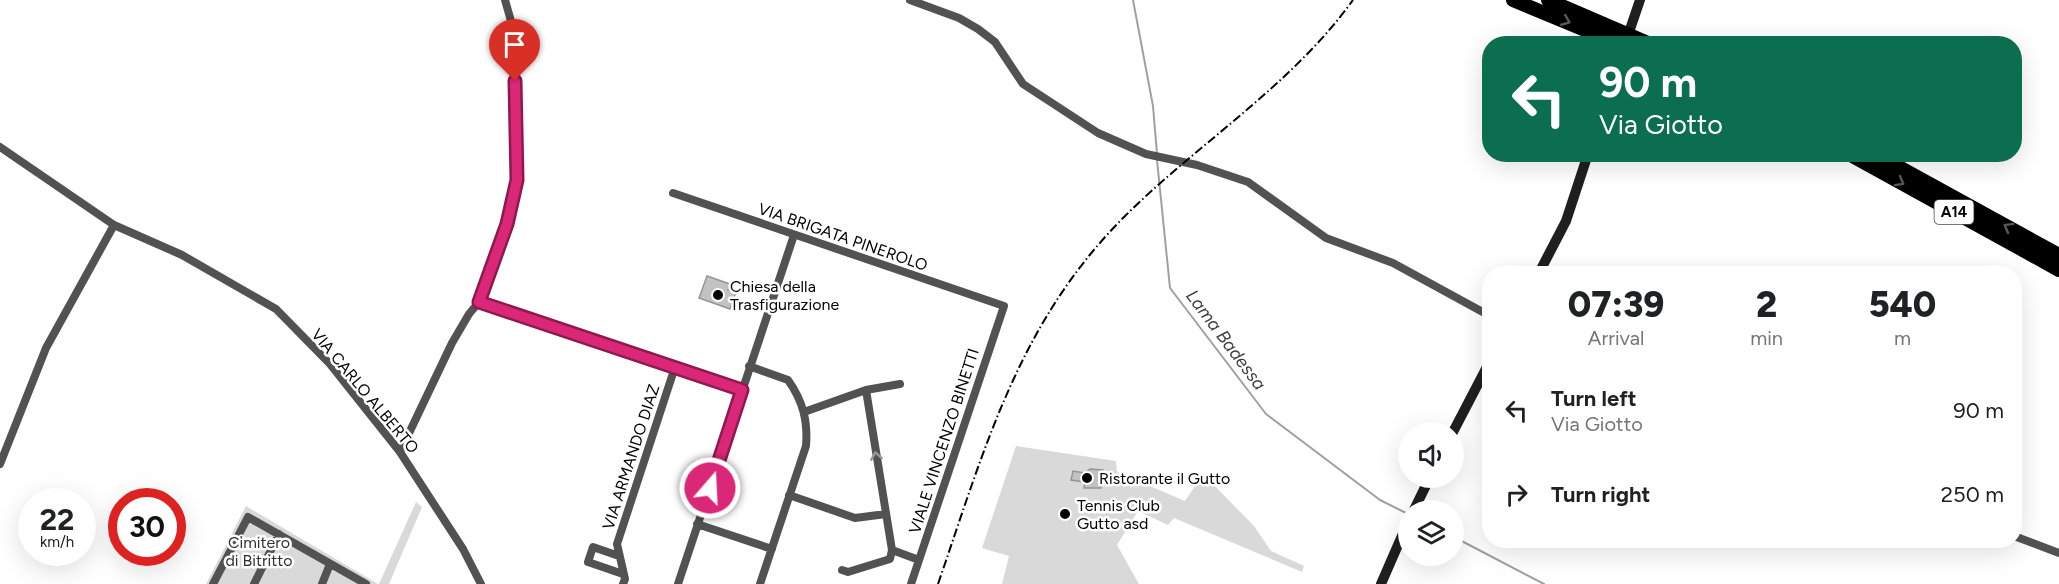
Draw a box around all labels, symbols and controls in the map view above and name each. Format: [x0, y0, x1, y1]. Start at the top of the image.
one-way arrow [1560, 14, 1571, 26]
pin [489, 19, 540, 81]
icon: arrive [498, 28, 531, 61]
text: 90 m [1599, 57, 1697, 108]
icon: left [1500, 60, 1578, 138]
text: Via Giotto [1599, 108, 1723, 141]
one-way arrow [1894, 175, 1904, 187]
street label: VIA BRIGATA PINEROLO [756, 199, 930, 275]
road number: A14 [1934, 200, 1974, 224]
one-way arrow [2004, 223, 2014, 234]
place label: Chiesa della Trasfigurazione [730, 277, 839, 314]
text: 07:39 [1568, 283, 1664, 326]
text: 2 [1756, 283, 1777, 326]
text: 540 [1869, 283, 1936, 326]
water label: Lama Badessa [1181, 286, 1271, 395]
marker: Chiesa della Trasfigurazione [711, 288, 725, 302]
street label: VIA CARLO ALBERTO [307, 325, 423, 457]
text: Arrival [1588, 326, 1644, 350]
text: min [1750, 326, 1783, 350]
text: m [1894, 326, 1911, 350]
street label: VIALE VINCENZO BINETTI [905, 346, 983, 536]
street label: VIA ARMANDO DIAZ [599, 382, 663, 532]
text: Turn left [1551, 385, 1637, 412]
icon: left [1500, 394, 1533, 427]
text: 90 m [1953, 397, 2004, 424]
text: Via Giotto [1551, 412, 1643, 436]
map controls [1398, 422, 1464, 566]
button: sound [1398, 422, 1464, 488]
one-way arrow [871, 451, 883, 461]
position arrow [678, 456, 742, 520]
place label: Ristorante il Gutto [1099, 469, 1230, 488]
marker: Ristorante il Gutto [1080, 471, 1094, 485]
icon: right [1500, 478, 1533, 511]
text: Turn right [1551, 481, 1650, 508]
text: 250 m [1941, 481, 2004, 508]
speed limit sign: 30 [108, 488, 186, 566]
place label: Tennis Club Gutto asd [1077, 496, 1160, 533]
button: layers [1398, 500, 1464, 566]
text: 22 [40, 501, 74, 538]
marker: Tennis Club Gutto asd [1058, 507, 1072, 521]
text: km/h [40, 533, 74, 551]
park label: Cimitero di Bitritto [225, 533, 293, 570]

